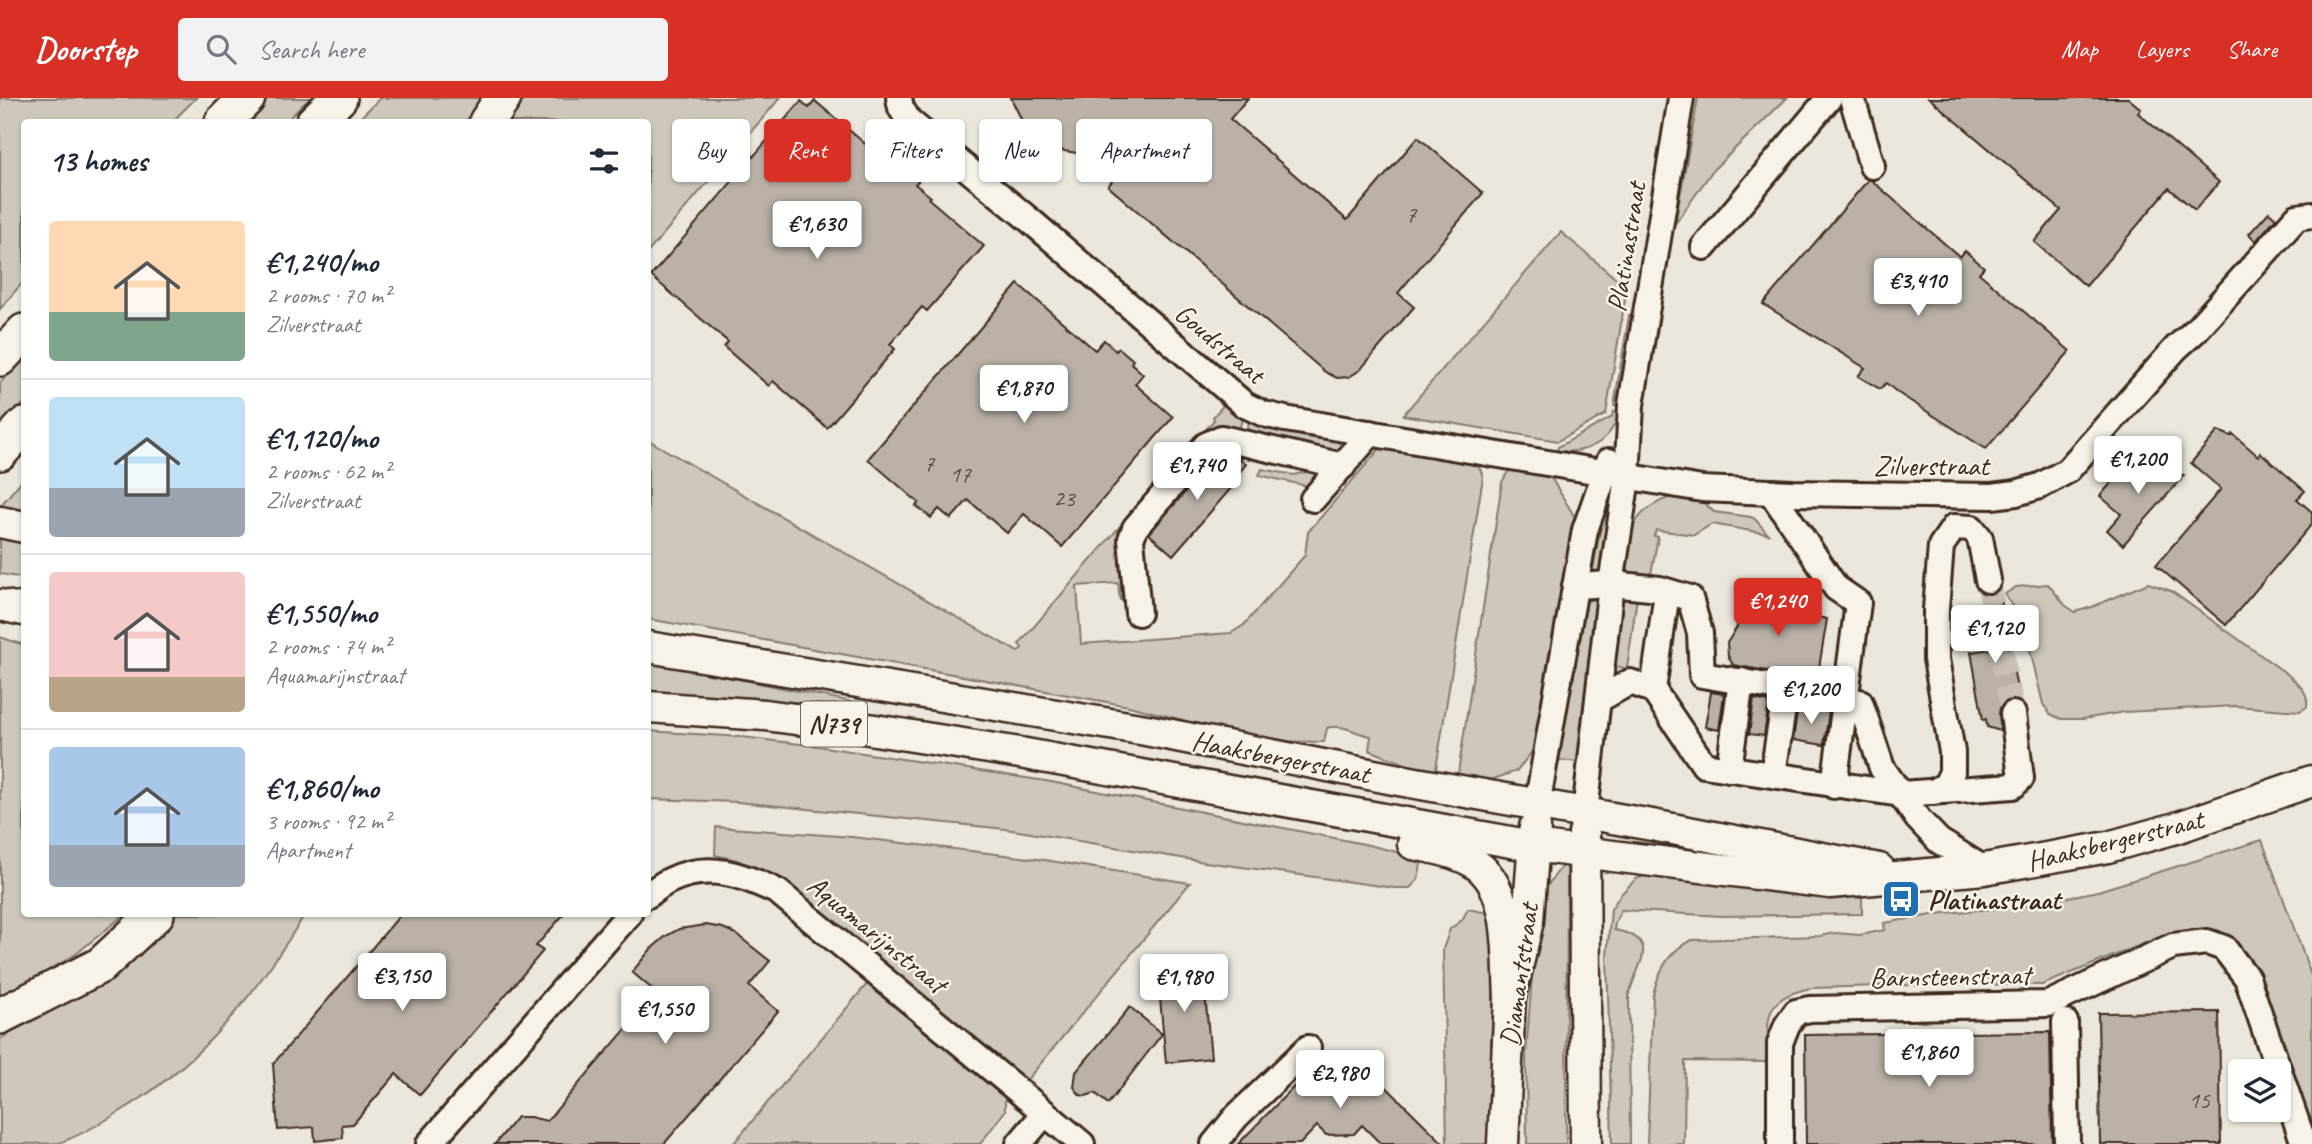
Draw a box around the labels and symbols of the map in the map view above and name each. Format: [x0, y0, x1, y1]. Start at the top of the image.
street label: Platinastraat [1599, 177, 1654, 314]
house number: 7 [1406, 199, 1418, 229]
pin: €1,630 [760, 202, 874, 261]
pin: €3,410 [1861, 258, 1975, 318]
street label: Goudstraat [1168, 295, 1274, 392]
pin: €1,870 [967, 366, 1081, 425]
pin: €1,200 [2081, 436, 2195, 496]
pin: €1,740 [1140, 442, 1254, 502]
house number: 7 [924, 448, 936, 478]
street label: Zilverstraat [1874, 448, 1991, 483]
house number: 17 [949, 459, 972, 489]
house number: 23 [1053, 483, 1077, 513]
pin: €1,240 [1721, 578, 1835, 638]
pin: €1,120 [1938, 606, 2052, 665]
pin: €1,200 [1754, 666, 1868, 726]
road number: N739 [801, 702, 867, 746]
street label: Haaksbergerstraat [1189, 723, 1376, 792]
street label: Haaksbergerstraat [2023, 801, 2209, 879]
street label: Aquamarijnstraat [800, 867, 956, 1003]
bus stop icon: Platinastraat [1880, 878, 1922, 920]
place label: Platinastraat [1928, 882, 2063, 917]
street label: Diamantstraat [1492, 899, 1547, 1049]
pin: €3,150 [345, 954, 459, 1013]
pin: €1,980 [1127, 954, 1241, 1014]
street label: Barnsteenstraat [1869, 957, 2034, 995]
pin: €1,550 [608, 986, 722, 1046]
pin: €1,860 [1872, 1030, 1986, 1089]
pin: €2,980 [1283, 1051, 1397, 1110]
house number: 15 [2188, 1085, 2211, 1115]

